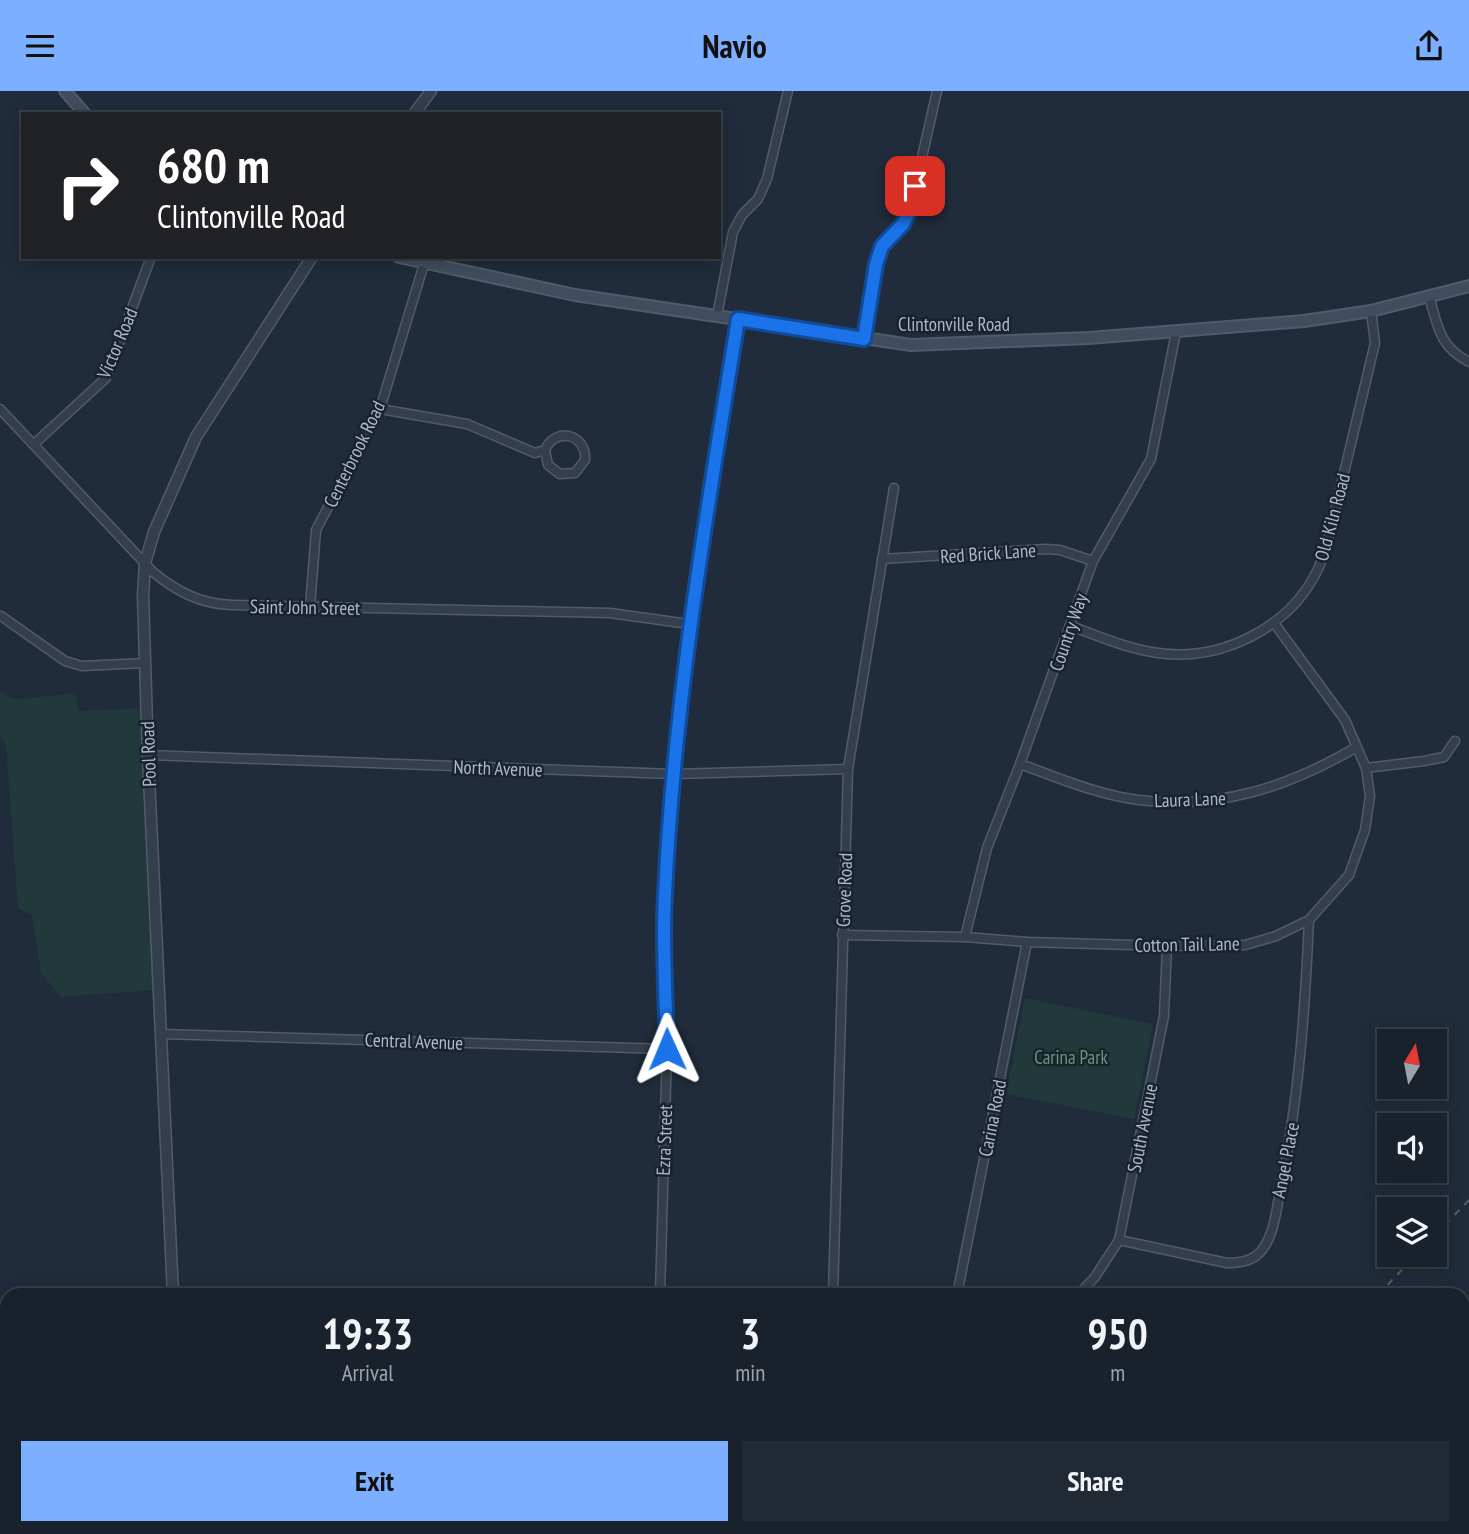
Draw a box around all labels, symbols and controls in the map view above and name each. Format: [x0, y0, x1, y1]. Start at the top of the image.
text: Navio [702, 25, 767, 67]
icon: menu [21, 27, 59, 65]
icon: share [1410, 27, 1448, 65]
text: 680 m [157, 133, 270, 197]
icon: right [42, 140, 133, 231]
pin [885, 156, 945, 216]
icon: arrive [896, 167, 934, 205]
text: Clintonville Road [157, 195, 345, 237]
street label: Victor Road [91, 304, 143, 383]
street label: Clintonville Road [898, 312, 1010, 336]
street label: Centerbrook Road [318, 397, 390, 511]
street label: Old Kiln Road [1309, 471, 1355, 563]
street label: Red Brick Lane [939, 538, 1037, 568]
street label: Country Way [1044, 589, 1093, 674]
street label: Saint John Street [250, 594, 361, 620]
street label: Pool Road [135, 721, 161, 787]
street label: North Avenue [453, 754, 543, 782]
street label: Laura Lane [1154, 786, 1226, 812]
street label: Grove Road [831, 852, 857, 928]
street label: Cotton Tail Lane [1134, 931, 1240, 957]
position arrow [630, 1012, 704, 1086]
street label: Central Avenue [364, 1027, 464, 1055]
north arrow [1377, 1029, 1447, 1099]
map controls [1377, 1029, 1447, 1267]
park label: Carina Park [1034, 1045, 1108, 1069]
street label: Carina Road [973, 1078, 1011, 1158]
street label: South Avenue [1122, 1082, 1162, 1174]
street label: Ezra Street [651, 1103, 677, 1176]
button: sound [1377, 1113, 1447, 1183]
street label: Angel Place [1266, 1120, 1304, 1200]
button: layers [1377, 1197, 1447, 1267]
text: 19:33 [322, 1306, 413, 1361]
text: 3 [740, 1306, 760, 1361]
text: 950 [1088, 1306, 1148, 1361]
text: Arrival [342, 1358, 394, 1387]
text: min [735, 1358, 765, 1387]
text: m [1110, 1358, 1125, 1387]
button: Exit [21, 1441, 728, 1521]
button: Share [742, 1441, 1449, 1521]

